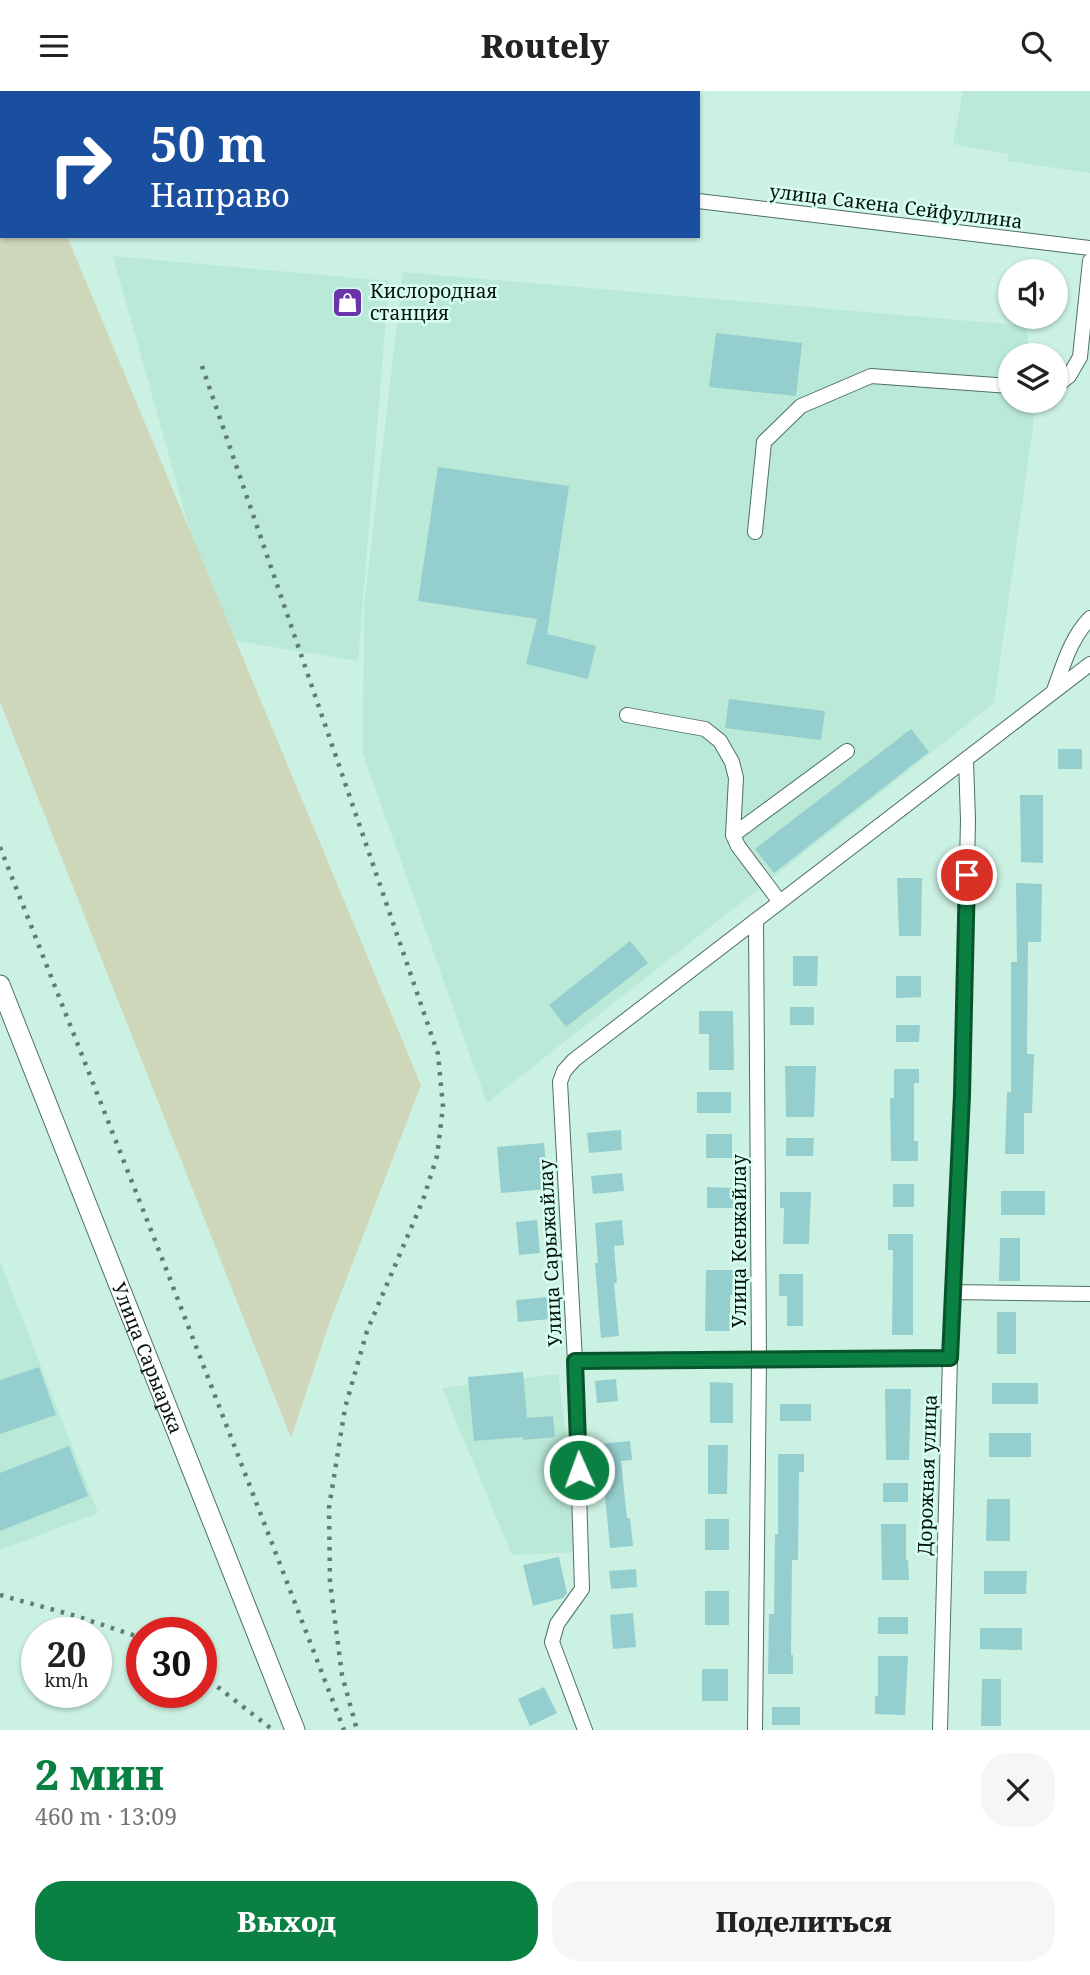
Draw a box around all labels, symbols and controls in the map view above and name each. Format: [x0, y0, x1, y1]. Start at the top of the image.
text: Routely [481, 24, 609, 67]
icon: menu [35, 27, 73, 65]
icon: search [1017, 27, 1055, 65]
text: 50 m [150, 110, 266, 176]
icon: right [35, 119, 126, 210]
text: Направо [150, 173, 290, 216]
street label: улица Сакена Сейфуллина [768, 178, 1024, 234]
map controls [998, 259, 1068, 413]
button: sound [998, 259, 1068, 329]
place label: Кислородная станция [370, 278, 498, 326]
shop icon: Кислородная станция [330, 285, 364, 319]
button: layers [998, 343, 1068, 413]
pin [937, 845, 997, 905]
icon: arrive [948, 856, 986, 894]
street label: Улица Кенжайлау [726, 1154, 752, 1328]
street label: Улица Сарыжайлау [532, 1159, 568, 1347]
street label: Улица Сарыарка [106, 1278, 189, 1437]
street label: Дорожная улица [911, 1394, 943, 1556]
position arrow [542, 1433, 616, 1507]
speed limit sign: 30 [126, 1617, 217, 1708]
text: 20 [47, 1630, 86, 1677]
text: km/h [44, 1668, 89, 1692]
text: 2 мин [35, 1745, 164, 1802]
button: close [981, 1753, 1055, 1827]
text: 460 m · 13:09 [35, 1800, 177, 1832]
button: Выход [35, 1881, 538, 1961]
button: Поделиться [552, 1881, 1055, 1961]

